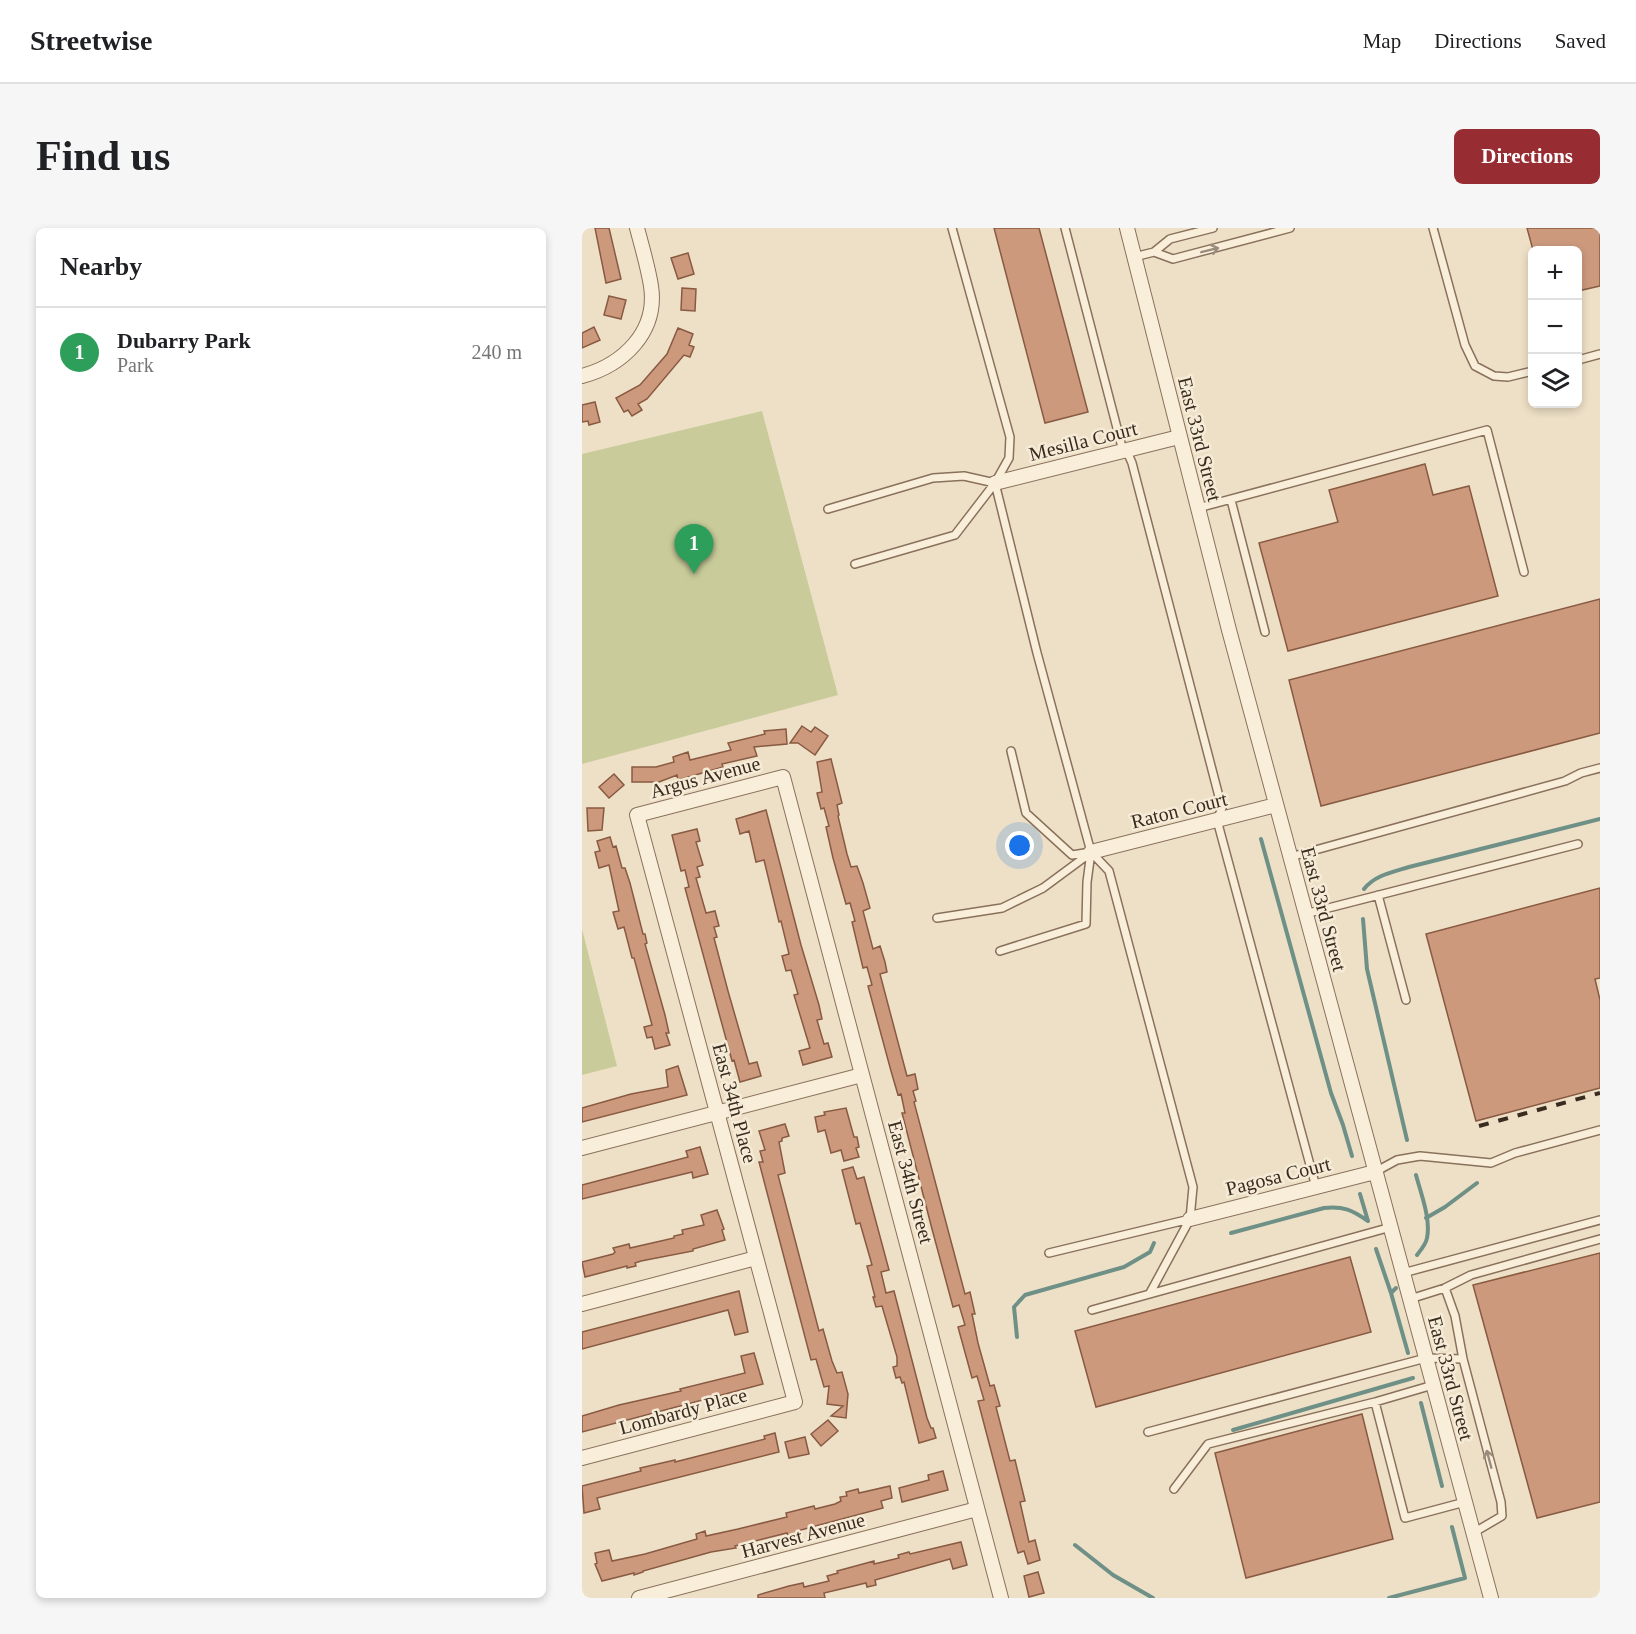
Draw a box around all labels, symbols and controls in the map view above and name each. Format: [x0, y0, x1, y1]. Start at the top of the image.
text: Streetwise [30, 25, 152, 56]
text: Map [1363, 29, 1401, 53]
text: Directions [1434, 29, 1522, 53]
text: Saved [1555, 29, 1606, 53]
button: Directions [1454, 129, 1600, 184]
text: Find us [36, 133, 170, 179]
one-way arrow [1200, 243, 1219, 255]
map controls [1528, 246, 1582, 408]
button: + [1528, 246, 1582, 300]
text: Nearby [60, 252, 142, 281]
button: − [1528, 300, 1582, 354]
text: Dubarry Park [117, 328, 251, 353]
text: 1 [75, 341, 85, 363]
text: 240 m [471, 341, 522, 363]
text: Park [117, 354, 154, 376]
button: layers [1528, 354, 1582, 408]
street label: East 33rd Street [1174, 374, 1226, 504]
street label: Mesilla Court [1027, 417, 1140, 465]
pin: 1 [674, 524, 714, 574]
street label: Argus Avenue [648, 752, 763, 803]
street label: Raton Court [1129, 787, 1230, 833]
your location [1005, 831, 1034, 860]
street label: East 33rd Street [1297, 844, 1351, 974]
street label: East 34th Place [708, 1041, 762, 1166]
street label: East 34th Street [884, 1118, 938, 1246]
street label: Pagosa Court [1223, 1152, 1333, 1201]
street label: East 33rd Street [1424, 1313, 1478, 1443]
street label: Lombardy Place [617, 1383, 750, 1440]
one-way arrow [1483, 1449, 1495, 1468]
street label: Harvest Avenue [739, 1508, 867, 1562]

